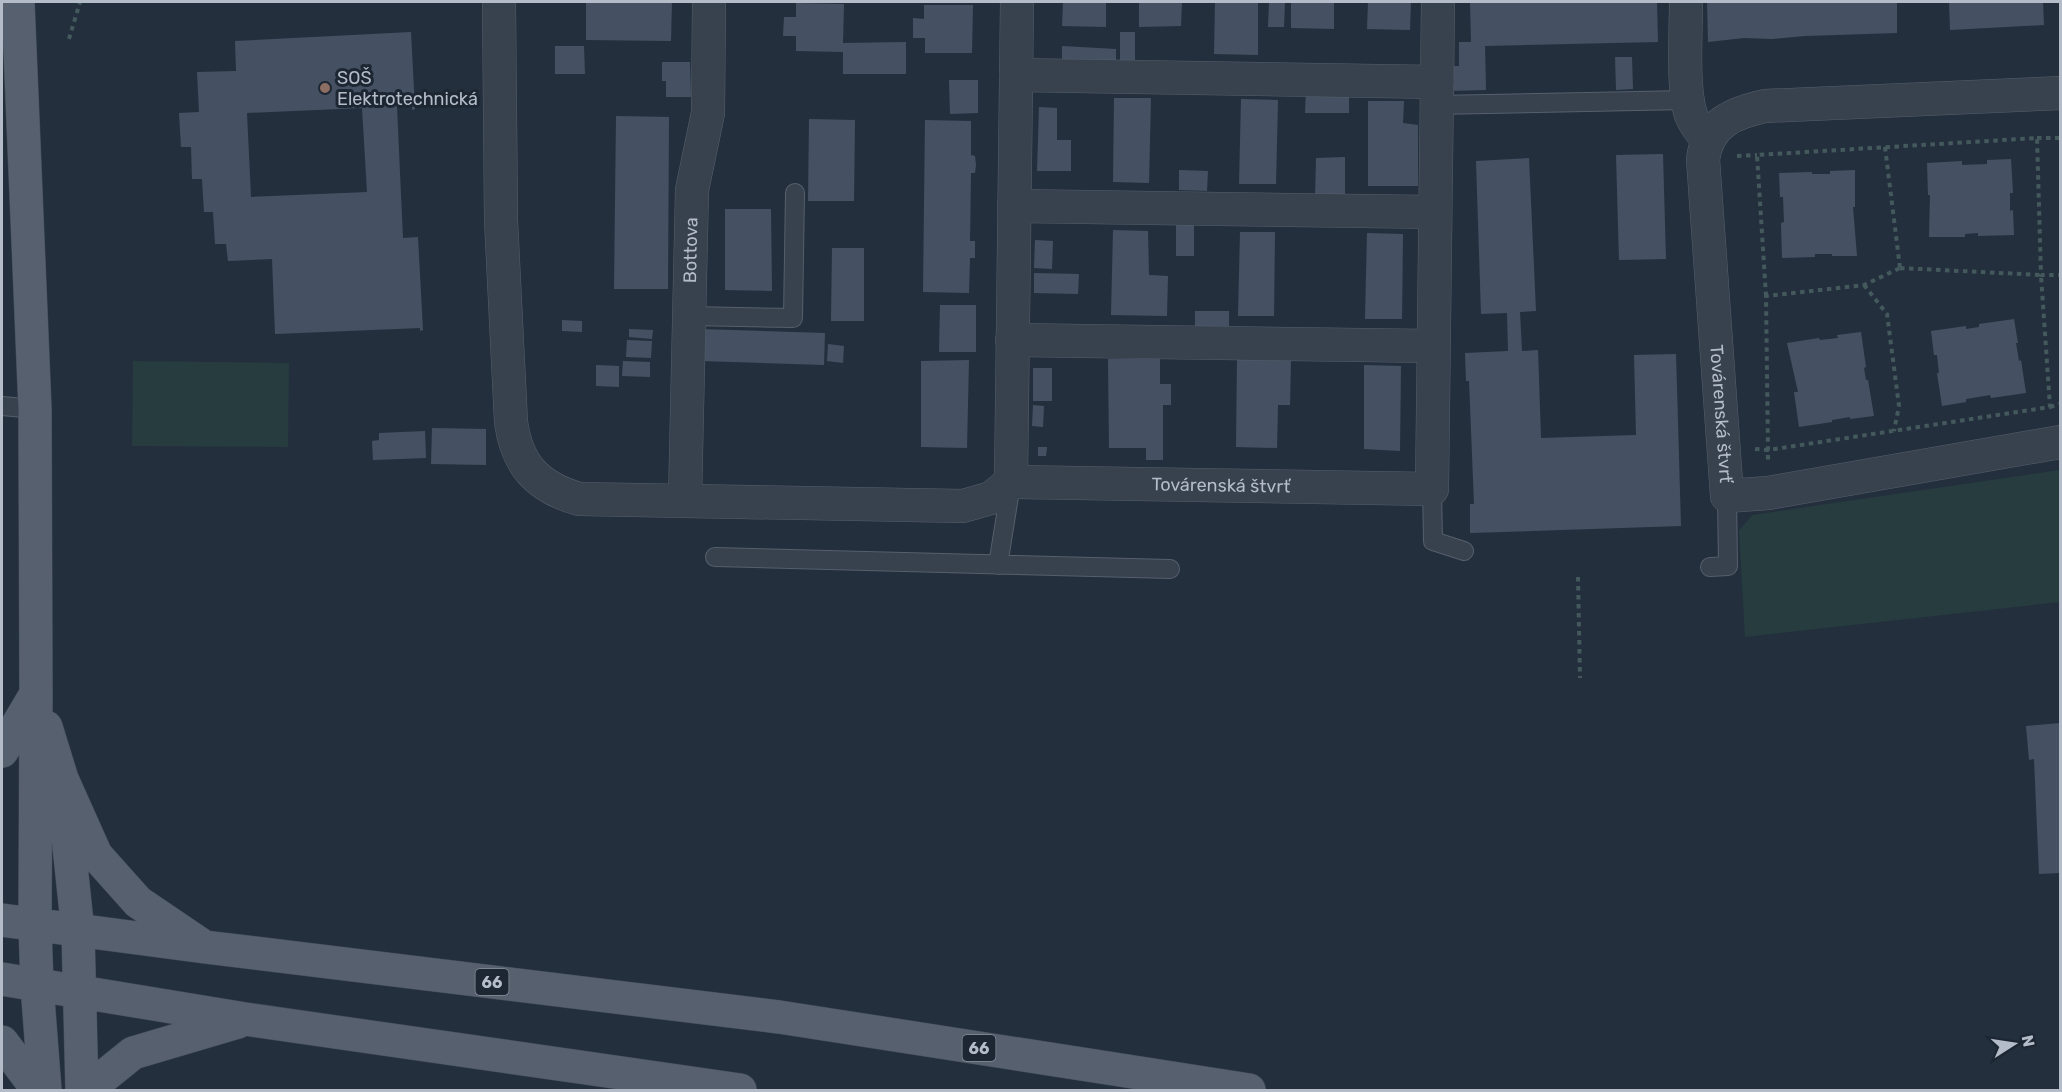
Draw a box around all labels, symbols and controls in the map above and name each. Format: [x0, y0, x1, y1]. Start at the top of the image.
place label: SOŠ Elektrotechnická [337, 67, 478, 110]
marker: SOŠ Elektrotechnická [318, 81, 332, 95]
street label: Bottova [679, 217, 702, 283]
street label: Továrenská štvrť [1705, 344, 1737, 485]
street label: Továrenská štvrť [1151, 473, 1291, 498]
road number: 66 [476, 969, 508, 995]
north arrow [1984, 1014, 2044, 1074]
text: N [2018, 1033, 2039, 1049]
road number: 66 [962, 1035, 996, 1061]

